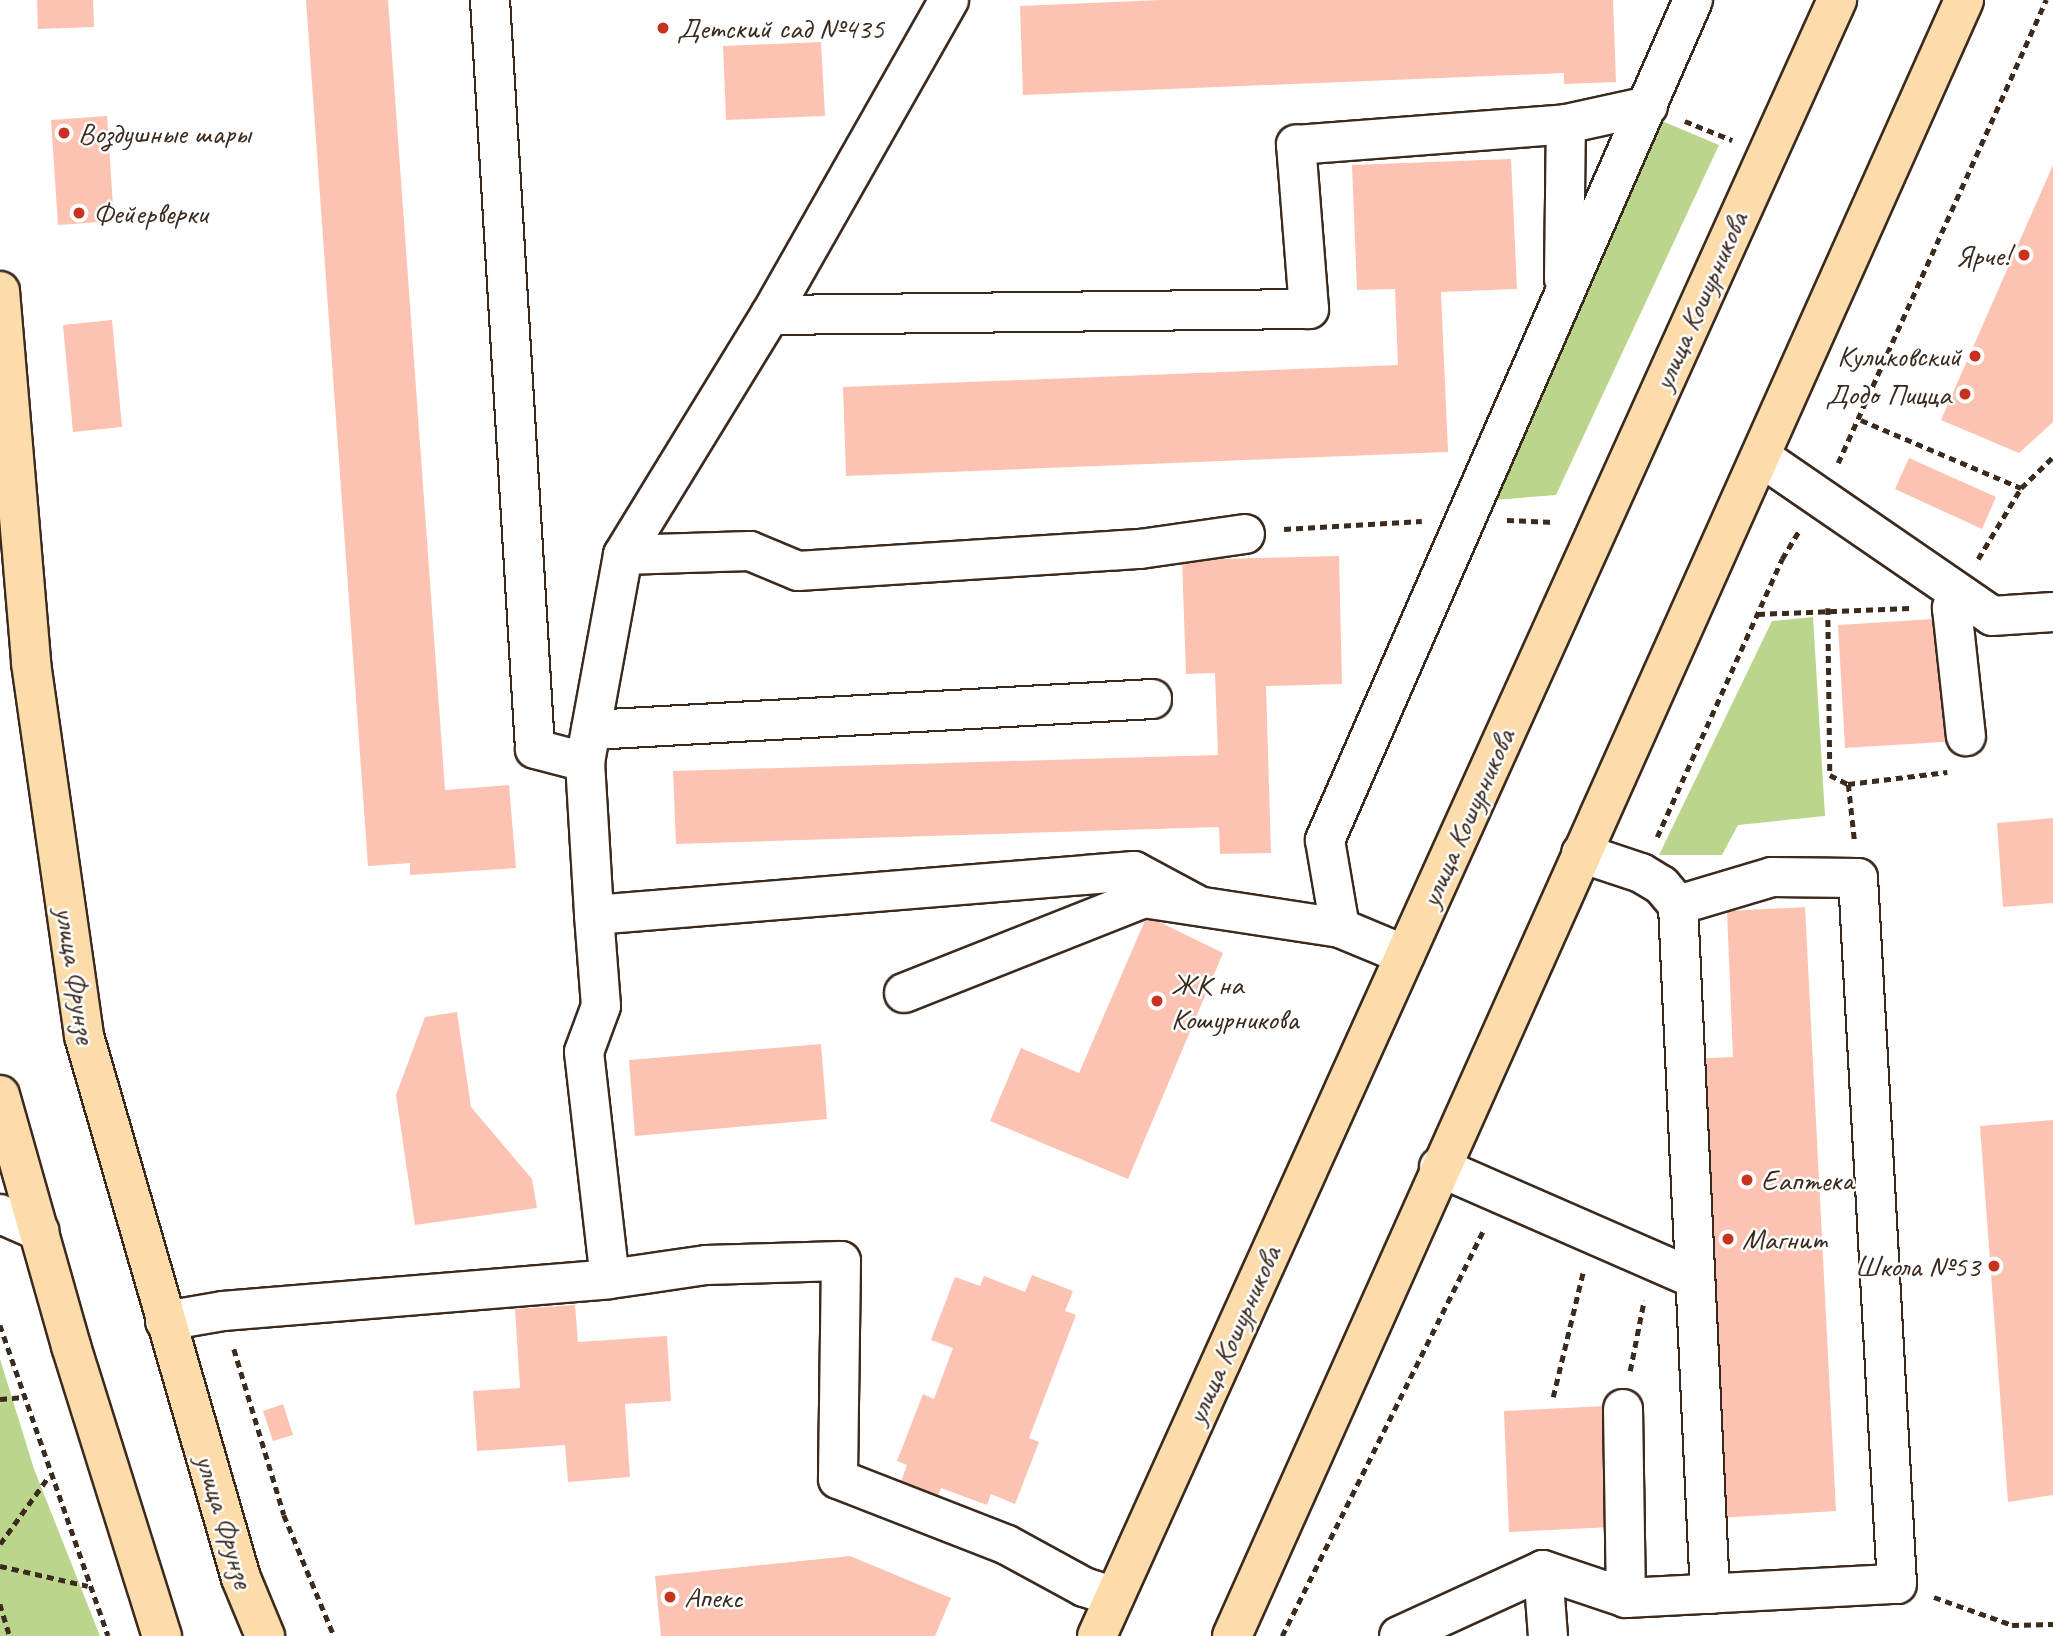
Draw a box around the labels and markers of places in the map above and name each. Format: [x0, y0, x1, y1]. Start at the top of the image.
place label: Детский сад №435 [677, 10, 884, 46]
marker: Детский сад №435 [655, 20, 671, 36]
place label: Воздушные шары [78, 115, 252, 151]
marker: Воздушные шары [56, 125, 72, 141]
place label: Фейерверки [93, 195, 207, 231]
marker: Фейерверки [71, 205, 87, 221]
place label: Ярче! [1955, 237, 2010, 273]
marker: Ярче! [2016, 247, 2032, 263]
place label: Куликовский [1837, 338, 1961, 374]
marker: Куликовский [1967, 348, 1983, 364]
place label: Додо Пицца [1826, 376, 1951, 412]
marker: Додо Пицца [1957, 386, 1973, 402]
place label: ЖК на Кошурникова [1171, 966, 1298, 1036]
marker: ЖК на Кошурникова [1149, 993, 1165, 1009]
place label: Еаптека [1761, 1162, 1854, 1198]
marker: Еаптека [1739, 1172, 1755, 1188]
place label: Магнит [1742, 1221, 1827, 1257]
marker: Магнит [1720, 1231, 1736, 1247]
place label: Школа №53 [1855, 1248, 1980, 1284]
marker: Школа №53 [1986, 1258, 2002, 1274]
place label: Апекс [684, 1579, 742, 1615]
marker: Апекс [662, 1589, 678, 1605]

